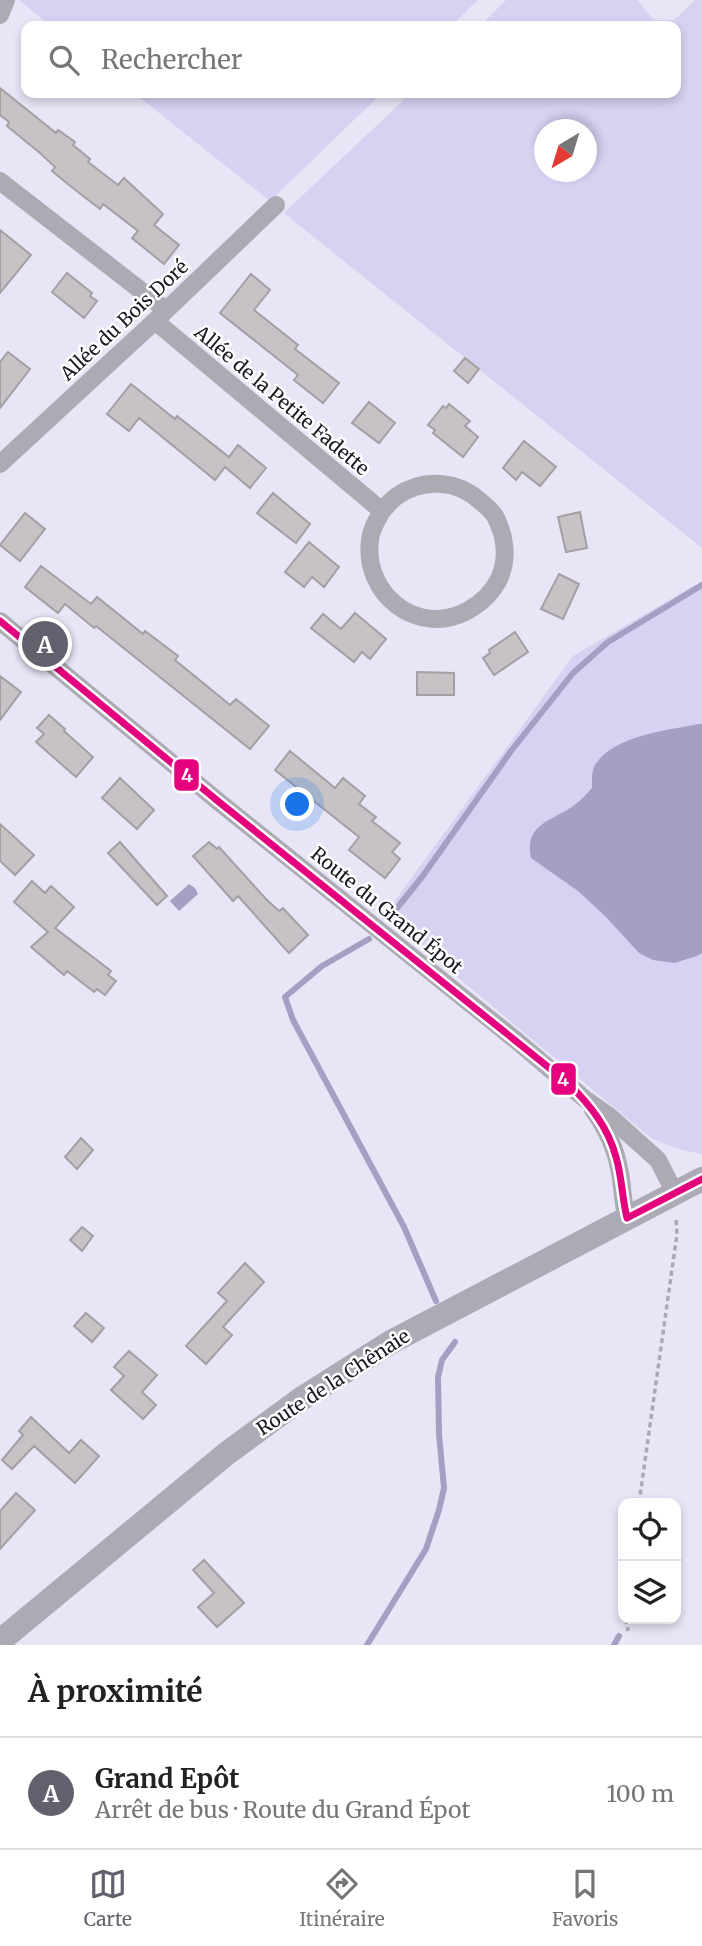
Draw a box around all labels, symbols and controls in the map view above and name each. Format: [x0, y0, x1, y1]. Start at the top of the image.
search box [21, 21, 681, 98]
icon: search [45, 41, 83, 79]
text: Rechercher [101, 43, 243, 76]
north arrow [534, 119, 597, 182]
street label: Allée du Bois Doré [54, 255, 193, 386]
street label: Allée de la Petite Fadette [189, 319, 374, 480]
pin: A [22, 618, 68, 670]
line badge: 4 [173, 758, 200, 792]
text: 4 [181, 763, 193, 787]
your location [280, 787, 314, 821]
street label: Route du Grand Épot [306, 841, 468, 979]
line badge: 4 [550, 1062, 577, 1096]
text: 4 [557, 1067, 569, 1091]
street label: Route de la Chênaie [252, 1324, 414, 1440]
map controls [618, 1498, 681, 1624]
button: locate [618, 1498, 681, 1561]
button: layers [618, 1561, 681, 1624]
text: À proximité [28, 1672, 203, 1710]
text: Grand Epôt [95, 1762, 239, 1795]
text: A [43, 1779, 59, 1808]
text: 100 m [606, 1779, 674, 1808]
text: Arrêt de bus · Route du Grand Épot [95, 1795, 470, 1824]
tab: Carte [84, 1865, 132, 1931]
tab: Itinéraire [299, 1865, 385, 1931]
tab: Favoris [552, 1865, 618, 1931]

